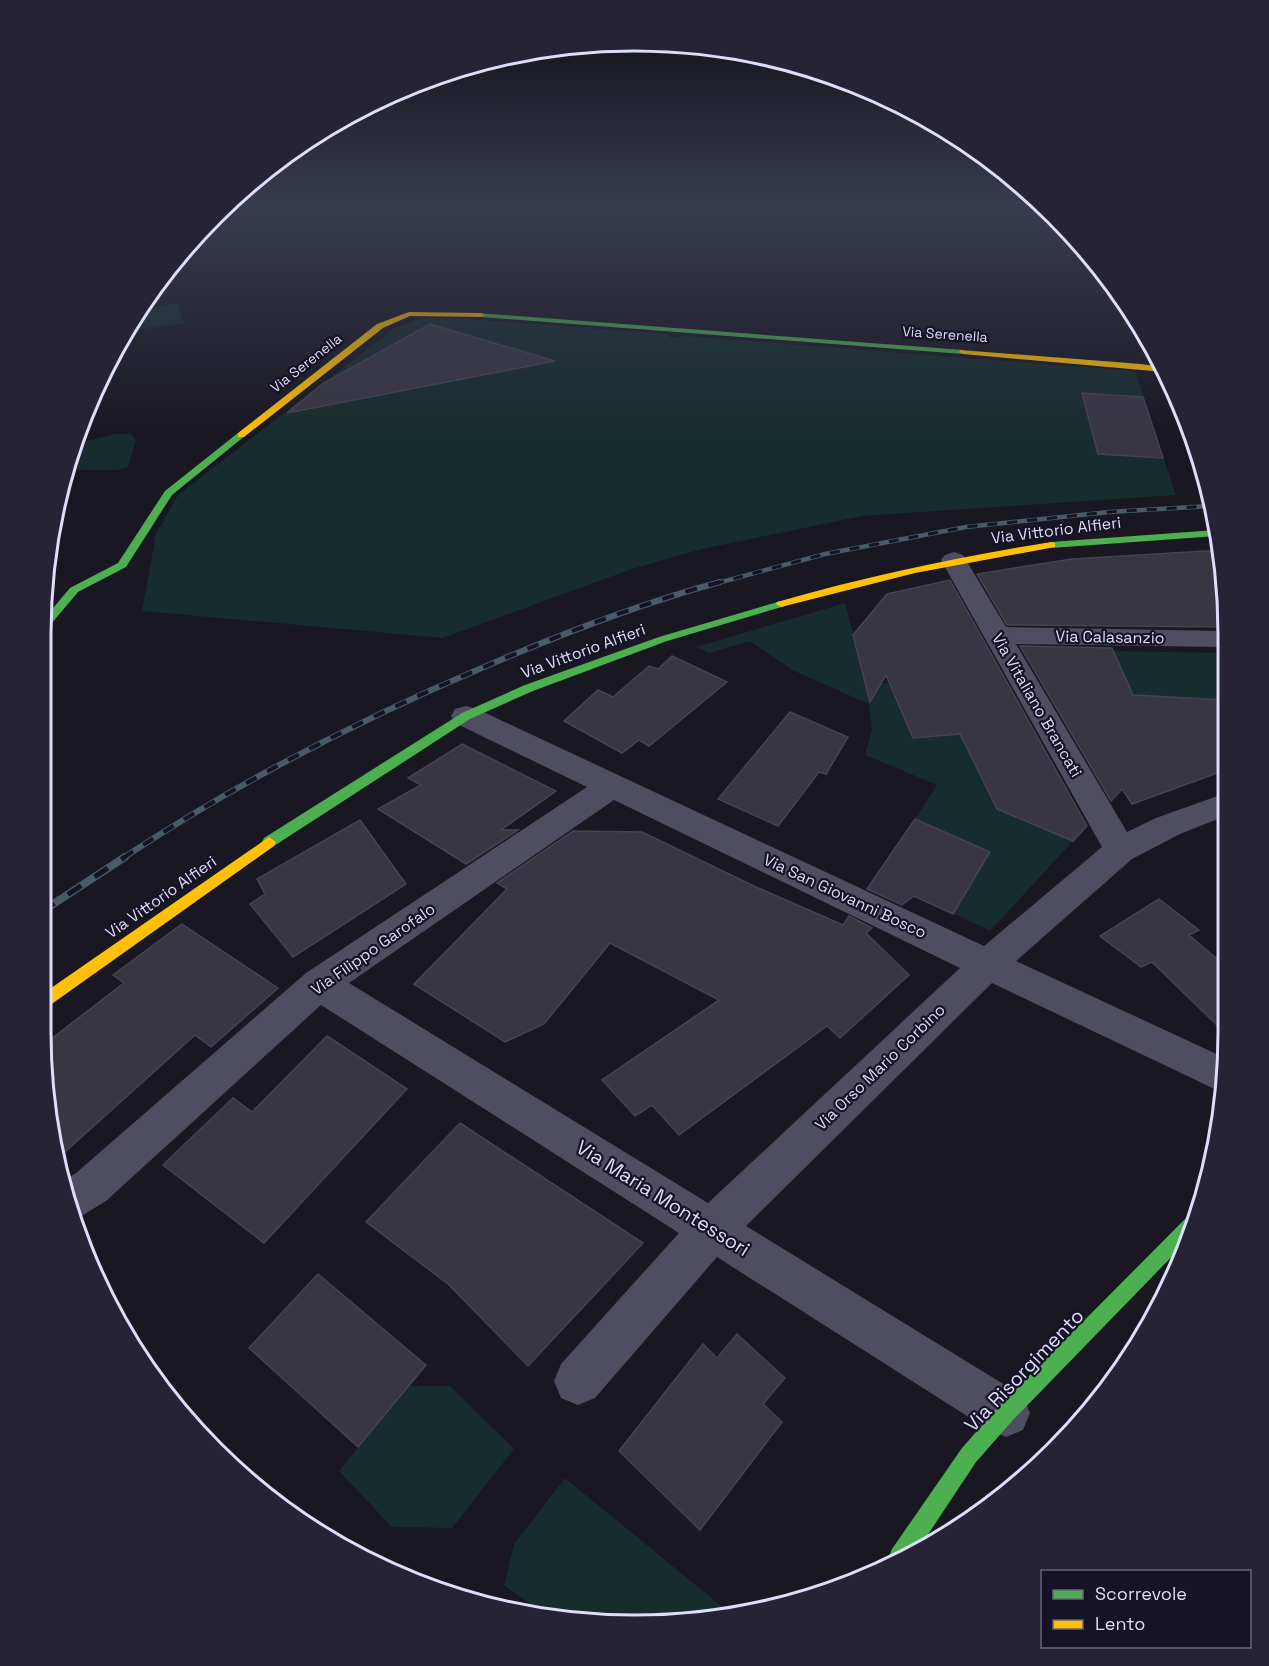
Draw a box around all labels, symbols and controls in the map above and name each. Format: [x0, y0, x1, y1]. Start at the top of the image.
street label: Via Serenella [902, 322, 988, 346]
street label: Via Serenella [267, 330, 345, 396]
street label: Via Vittorio Alfieri [990, 512, 1122, 548]
street label: Via Vittorio Alfieri [518, 619, 648, 683]
street label: Via Calasanzio [1055, 626, 1165, 648]
street label: Via Vitaliano Brancati [987, 629, 1087, 781]
street label: Via San Giovanni Bosco [760, 849, 930, 943]
street label: Via Vittorio Alfieri [101, 851, 221, 943]
street label: Via Filippo Garofalo [307, 898, 439, 1000]
street label: Via Orso Mario Corbino [810, 999, 950, 1135]
street label: Via Maria Montessori [571, 1134, 755, 1262]
street label: Via Risorgimento [959, 1303, 1089, 1437]
legend [1041, 1570, 1251, 1648]
text: Scorrevole [1095, 1582, 1187, 1605]
text: Lento [1095, 1612, 1145, 1635]

